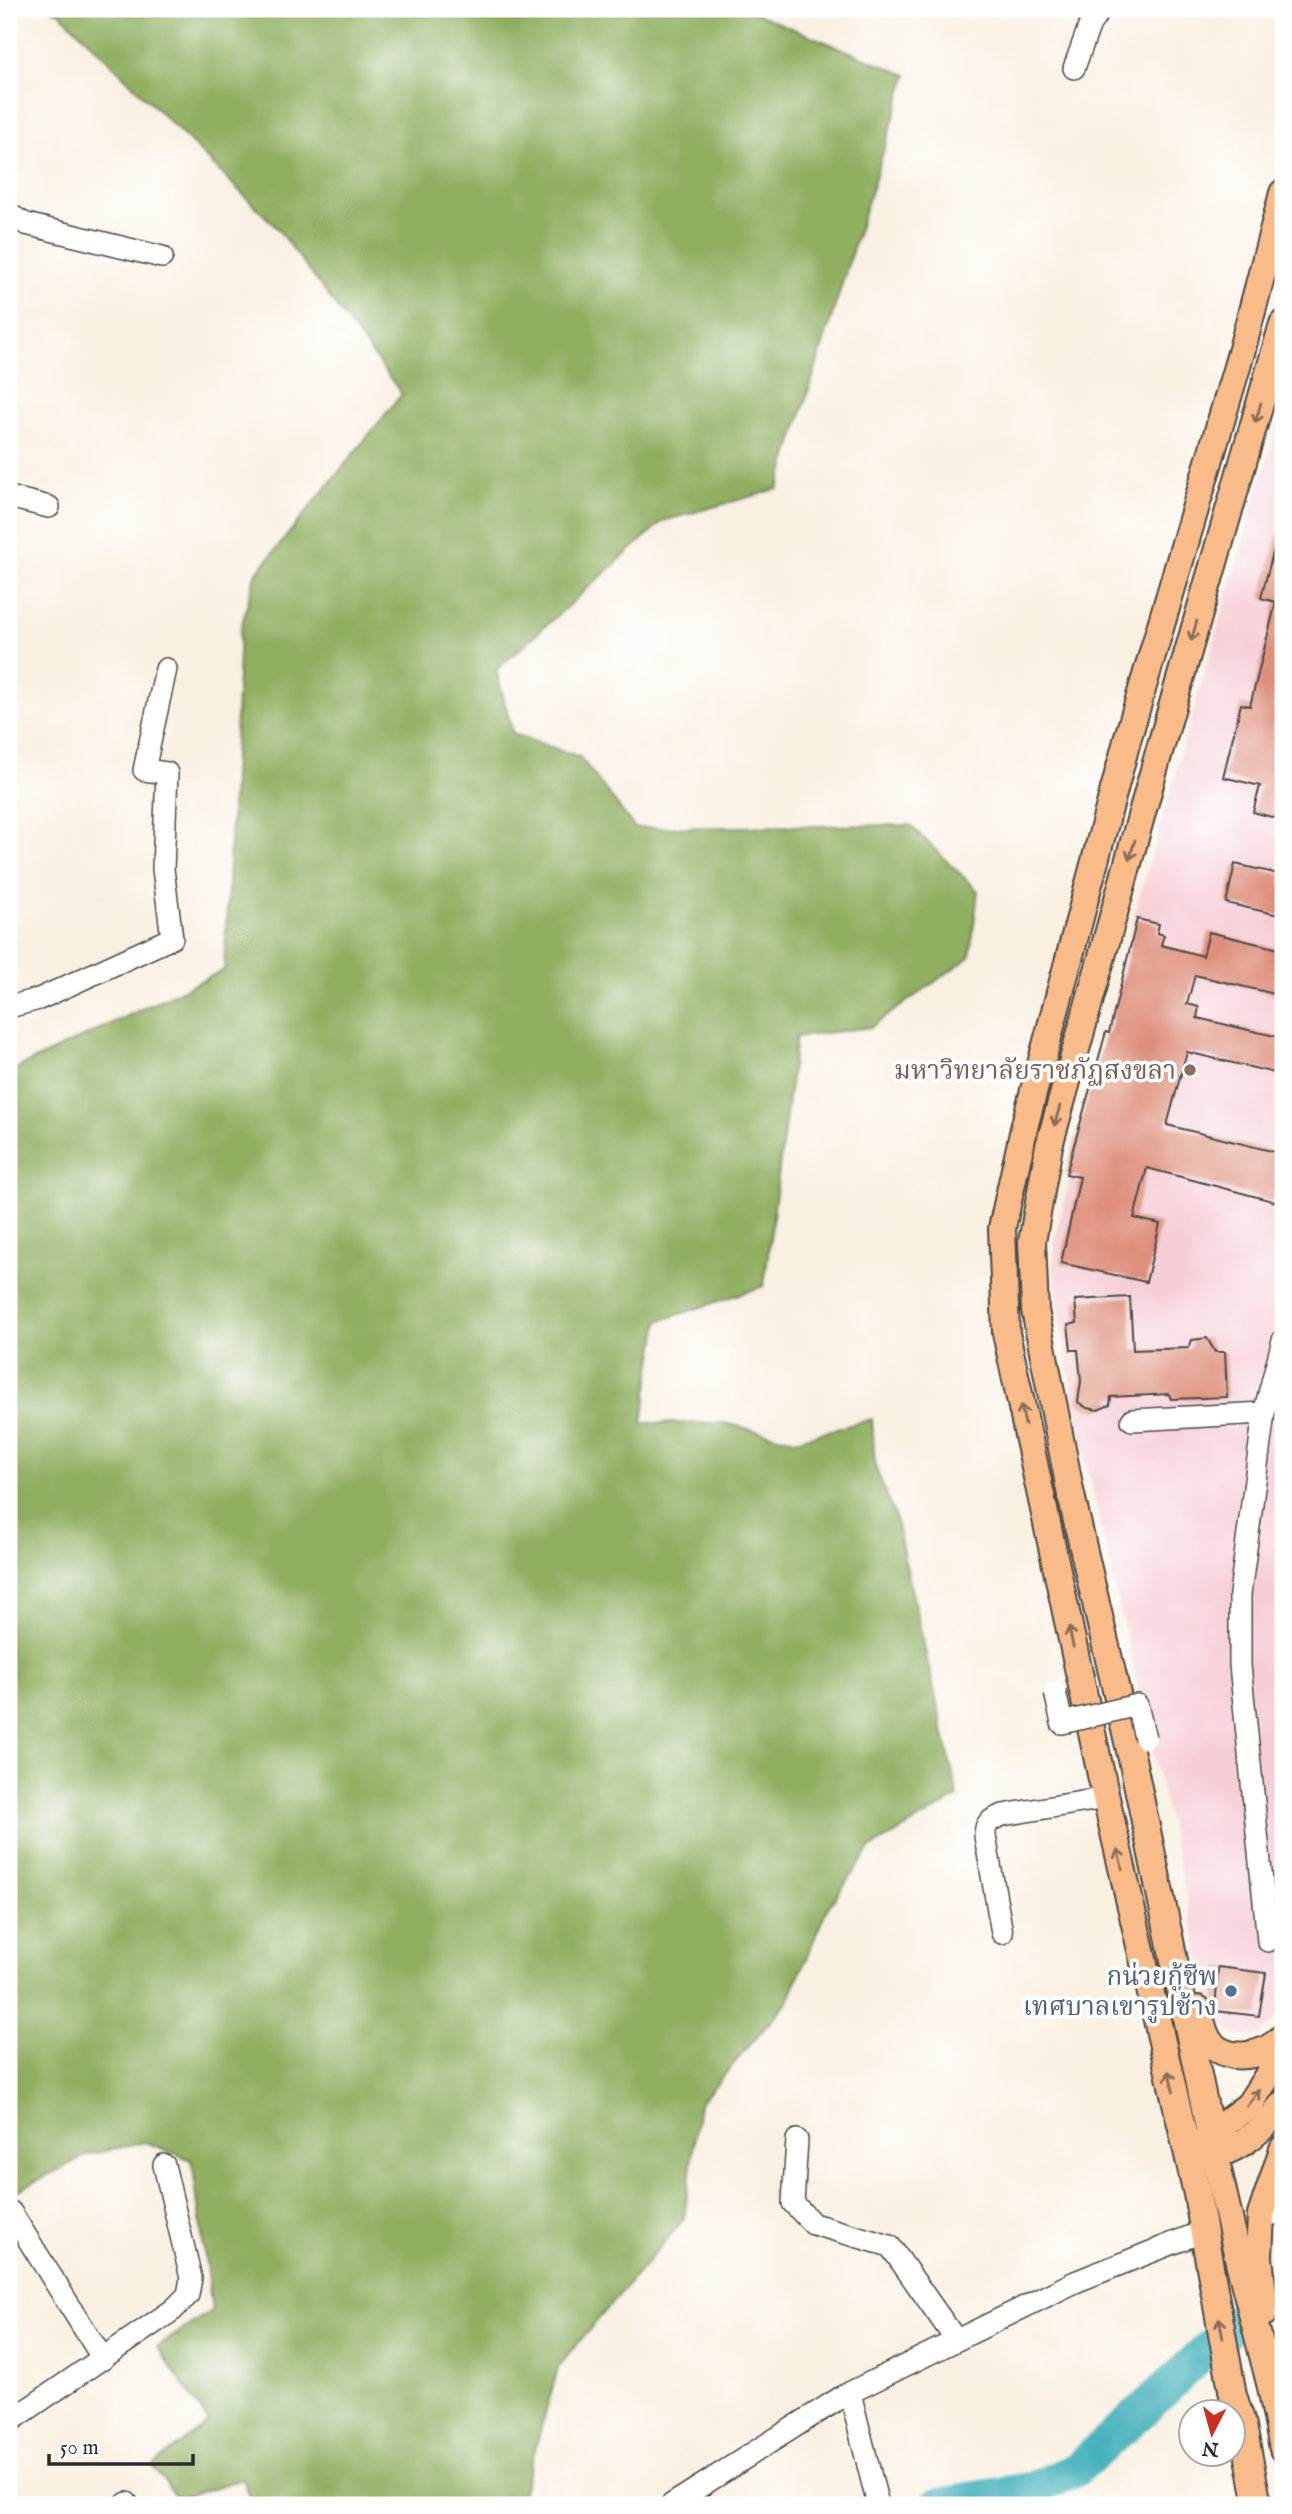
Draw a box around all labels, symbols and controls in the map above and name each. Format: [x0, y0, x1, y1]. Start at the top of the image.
one-way arrow [1250, 402, 1263, 424]
one-way arrow [1187, 620, 1200, 642]
one-way arrow [1124, 839, 1137, 861]
place label: มหาวิทยาลัยราชภัฏสงขลา [894, 1055, 1176, 1088]
marker: มหาวิทยาลัยราชภัฏสงขลา [1182, 1062, 1198, 1078]
one-way arrow [1050, 1105, 1063, 1127]
one-way arrow [1016, 1404, 1030, 1427]
one-way arrow [1064, 1626, 1077, 1649]
one-way arrow [1113, 1849, 1126, 1871]
place label: กน่วยกู้ชีพ เทศบาลเขารูปช้าง [1023, 1961, 1217, 2024]
marker: กน่วยกู้ชีพ เทศบาลเขารูปช้าง [1223, 1983, 1239, 1999]
one-way arrow [1164, 2070, 1178, 2093]
one-way arrow [1245, 2090, 1260, 2108]
one-way arrow [1214, 2317, 1227, 2340]
north arrow [1176, 2398, 1246, 2468]
scale bar [49, 2423, 192, 2467]
text: 50 m [60, 2435, 99, 2462]
text: N [1200, 2435, 1221, 2461]

